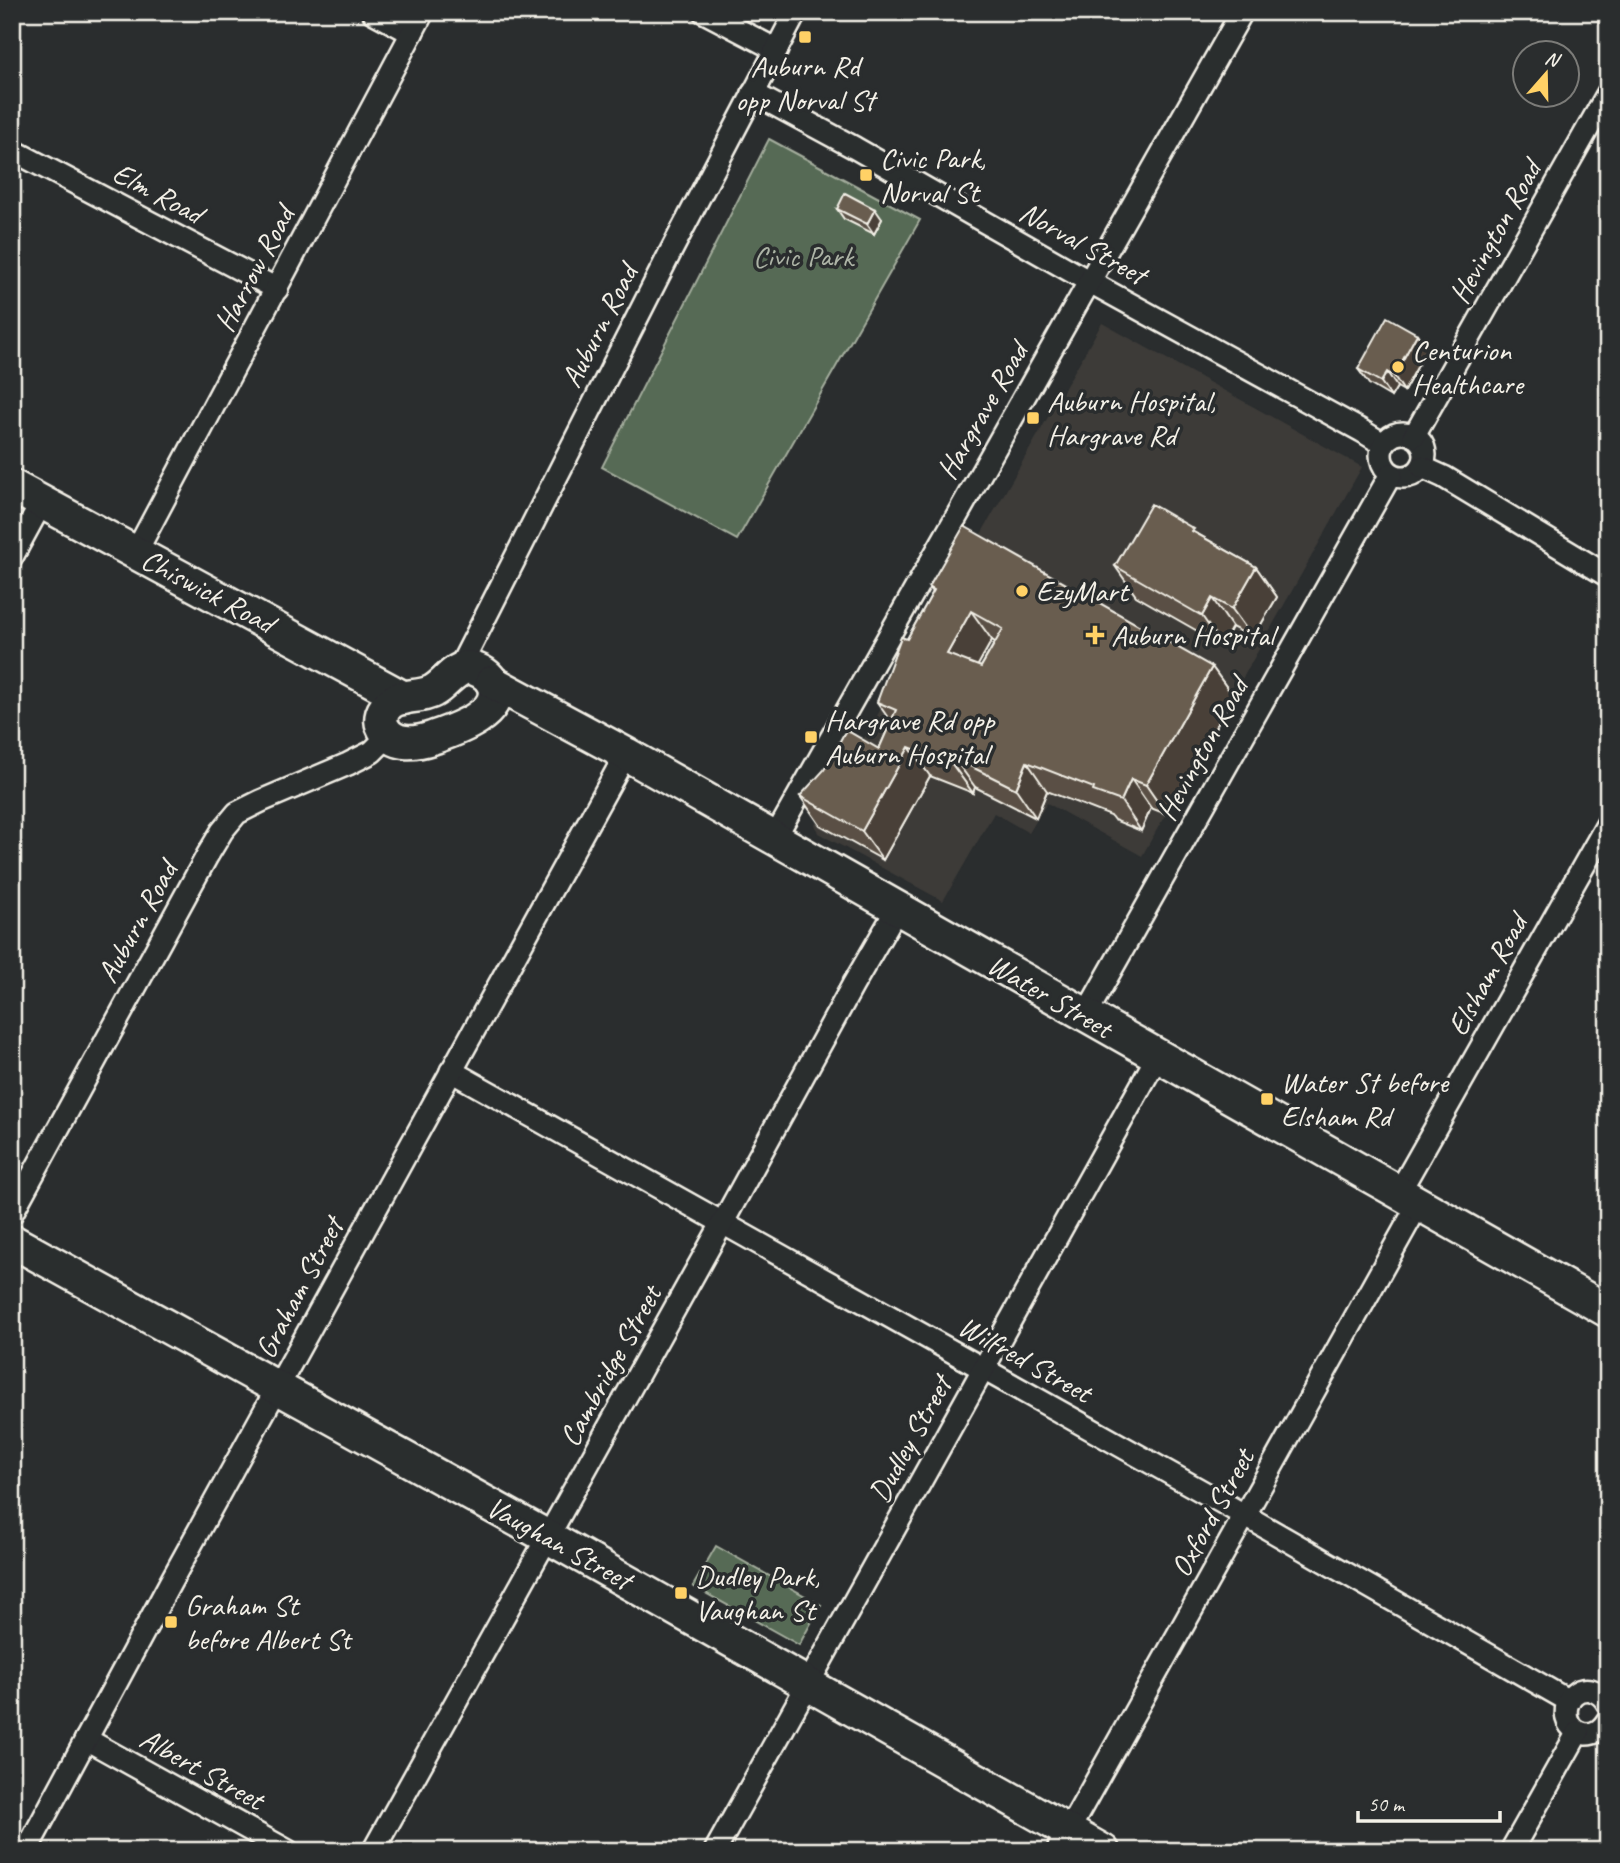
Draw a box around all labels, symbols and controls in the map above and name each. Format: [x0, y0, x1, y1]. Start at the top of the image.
marker: Auburn Rd opp Norval St [797, 29, 813, 45]
north arrow [1512, 38, 1582, 108]
text: N [1542, 46, 1564, 73]
place label: Auburn Rd opp Norval St [736, 47, 879, 119]
place label: Civic Park, Norval St [880, 139, 986, 211]
street label: Hevington Road [1440, 150, 1552, 310]
street label: Elm Road [106, 154, 213, 234]
marker: Civic Park, Norval St [858, 167, 874, 183]
street label: Norval Street [1013, 193, 1157, 295]
street label: Harrow Road [205, 196, 305, 338]
park label: Civic Park [753, 237, 855, 275]
street label: Auburn Road [552, 255, 648, 394]
place label: Centurion Healthcare [1412, 331, 1525, 403]
street label: Hargrave Road [928, 332, 1038, 486]
marker: Centurion Healthcare [1390, 359, 1406, 375]
place label: Auburn Hospital, Hargrave Rd [1047, 382, 1216, 454]
marker: Auburn Hospital, Hargrave Rd [1025, 410, 1041, 426]
street label: Chiswick Road [135, 540, 285, 644]
place label: EzyMart [1036, 572, 1131, 610]
marker: EzyMart [1014, 583, 1030, 599]
place label: Auburn Hospital [1111, 616, 1279, 654]
marker: Auburn Hospital [1085, 625, 1105, 645]
street label: Hevington Road [1147, 667, 1259, 827]
place label: Hargrave Rd opp Auburn Hospital [825, 701, 996, 773]
marker: Hargrave Rd opp Auburn Hospital [803, 729, 819, 745]
street label: Auburn Road [88, 851, 188, 989]
street label: Elsham Road [1438, 904, 1538, 1042]
street label: Water Street [981, 945, 1122, 1048]
place label: Water St before Elsham Rd [1281, 1063, 1450, 1135]
marker: Water St before Elsham Rd [1259, 1091, 1275, 1107]
street label: Graham Street [246, 1208, 354, 1365]
street label: Cambridge Street [550, 1276, 671, 1453]
street label: Wilfred Street [952, 1307, 1101, 1413]
street label: Dudley Street [860, 1366, 962, 1509]
street label: Oxford Street [1161, 1440, 1264, 1583]
street label: Vaughan Street [480, 1488, 642, 1600]
place label: Dudley Park, Vaughan St [695, 1557, 820, 1629]
marker: Dudley Park, Vaughan St [673, 1585, 689, 1601]
place label: Graham St before Albert St [185, 1586, 353, 1658]
marker: Graham St before Albert St [163, 1614, 179, 1630]
street label: Albert Street [133, 1719, 273, 1820]
scale bar [1358, 1779, 1499, 1823]
text: 50 m [1368, 1791, 1406, 1817]

